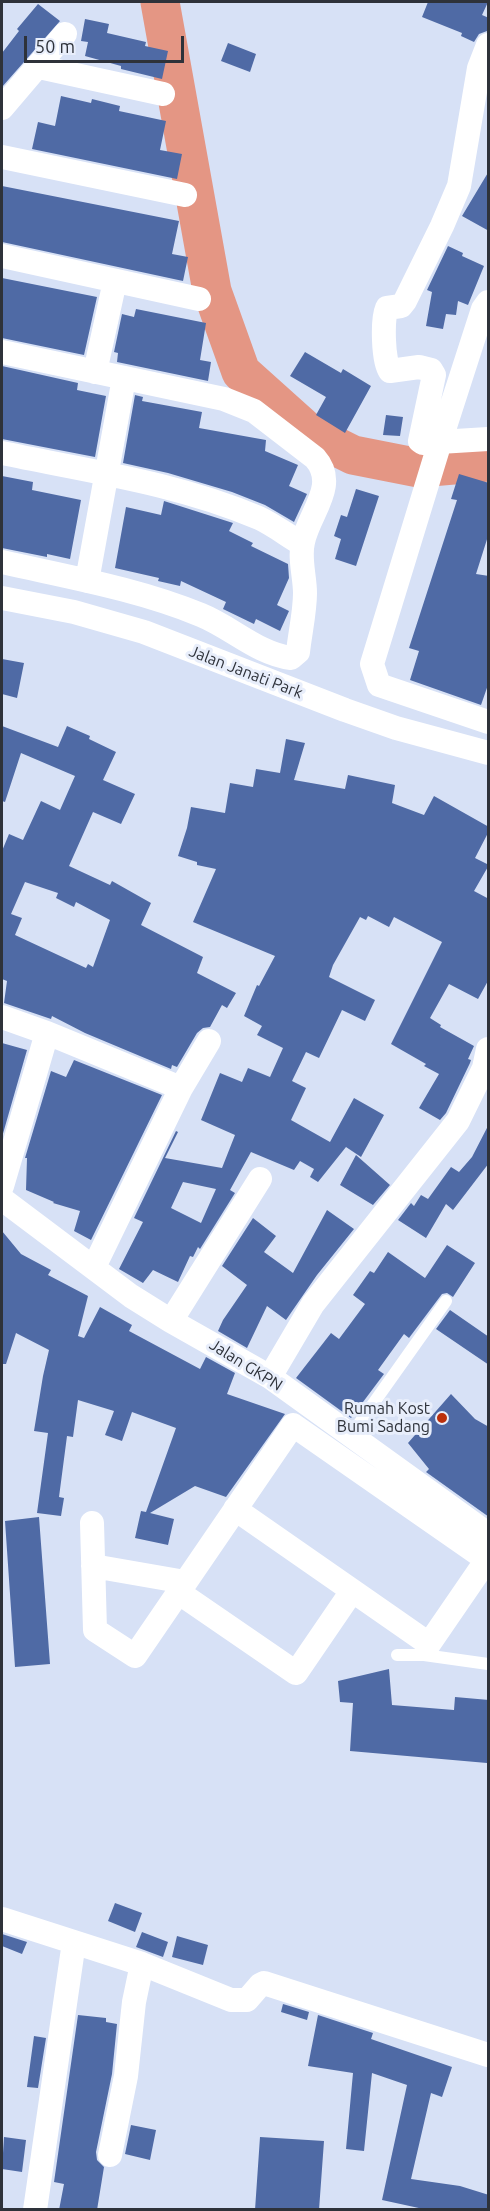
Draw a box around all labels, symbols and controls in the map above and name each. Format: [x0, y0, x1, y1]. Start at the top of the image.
scale bar [27, 24, 188, 62]
text: 50 m [35, 36, 75, 56]
street label: Jalan Janati Park [186, 641, 306, 703]
street label: Jalan GKPN [206, 1335, 286, 1395]
place label: Rumah Kost Bumi Sadang [337, 1399, 430, 1437]
marker: Rumah Kost Bumi Sadang [435, 1411, 449, 1425]

